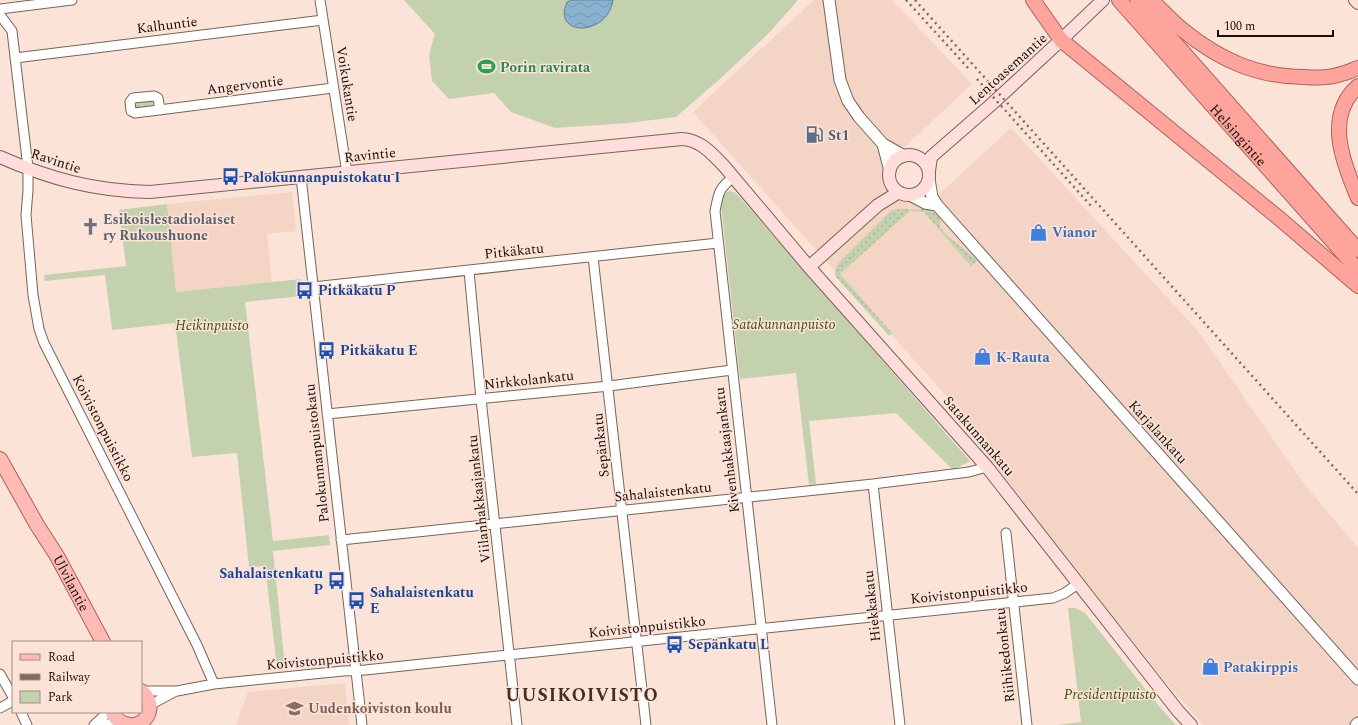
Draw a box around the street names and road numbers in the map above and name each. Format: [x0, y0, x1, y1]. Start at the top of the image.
street label: Kalhuntie [135, 11, 199, 39]
street label: Lentoasemantie [964, 28, 1052, 110]
street label: Voikukantie [331, 45, 363, 123]
street label: Angervontie [206, 70, 285, 100]
street label: Helsingintie [1205, 99, 1272, 171]
street label: Ravintie [343, 142, 397, 168]
street label: Ravintie [28, 143, 84, 179]
street label: Pitkäkatu [483, 237, 545, 265]
street label: Nirkkolankatu [483, 365, 575, 395]
street label: Koivistonpuistikko [67, 371, 139, 485]
street label: Palokunnanpuistokatu [299, 382, 335, 524]
street label: Kivenhakkaajankatu [709, 386, 745, 514]
street label: Satakunnankatu [938, 391, 1020, 481]
street label: Karjalankatu [1124, 395, 1193, 469]
street label: Sepänkatu [587, 412, 615, 478]
street label: Viilanhakkaajankatu [462, 434, 496, 564]
street label: Sahalaistenkatu [613, 476, 713, 508]
street label: Ulvilantie [48, 551, 95, 615]
street label: Hiekkakatu [858, 569, 886, 643]
street label: Koivistonpuistikko [909, 576, 1029, 610]
street label: Riihikedonkatu [990, 606, 1020, 704]
street label: Koivistonpuistikko [587, 610, 707, 644]
street label: Koivistonpuistikko [266, 644, 384, 676]

